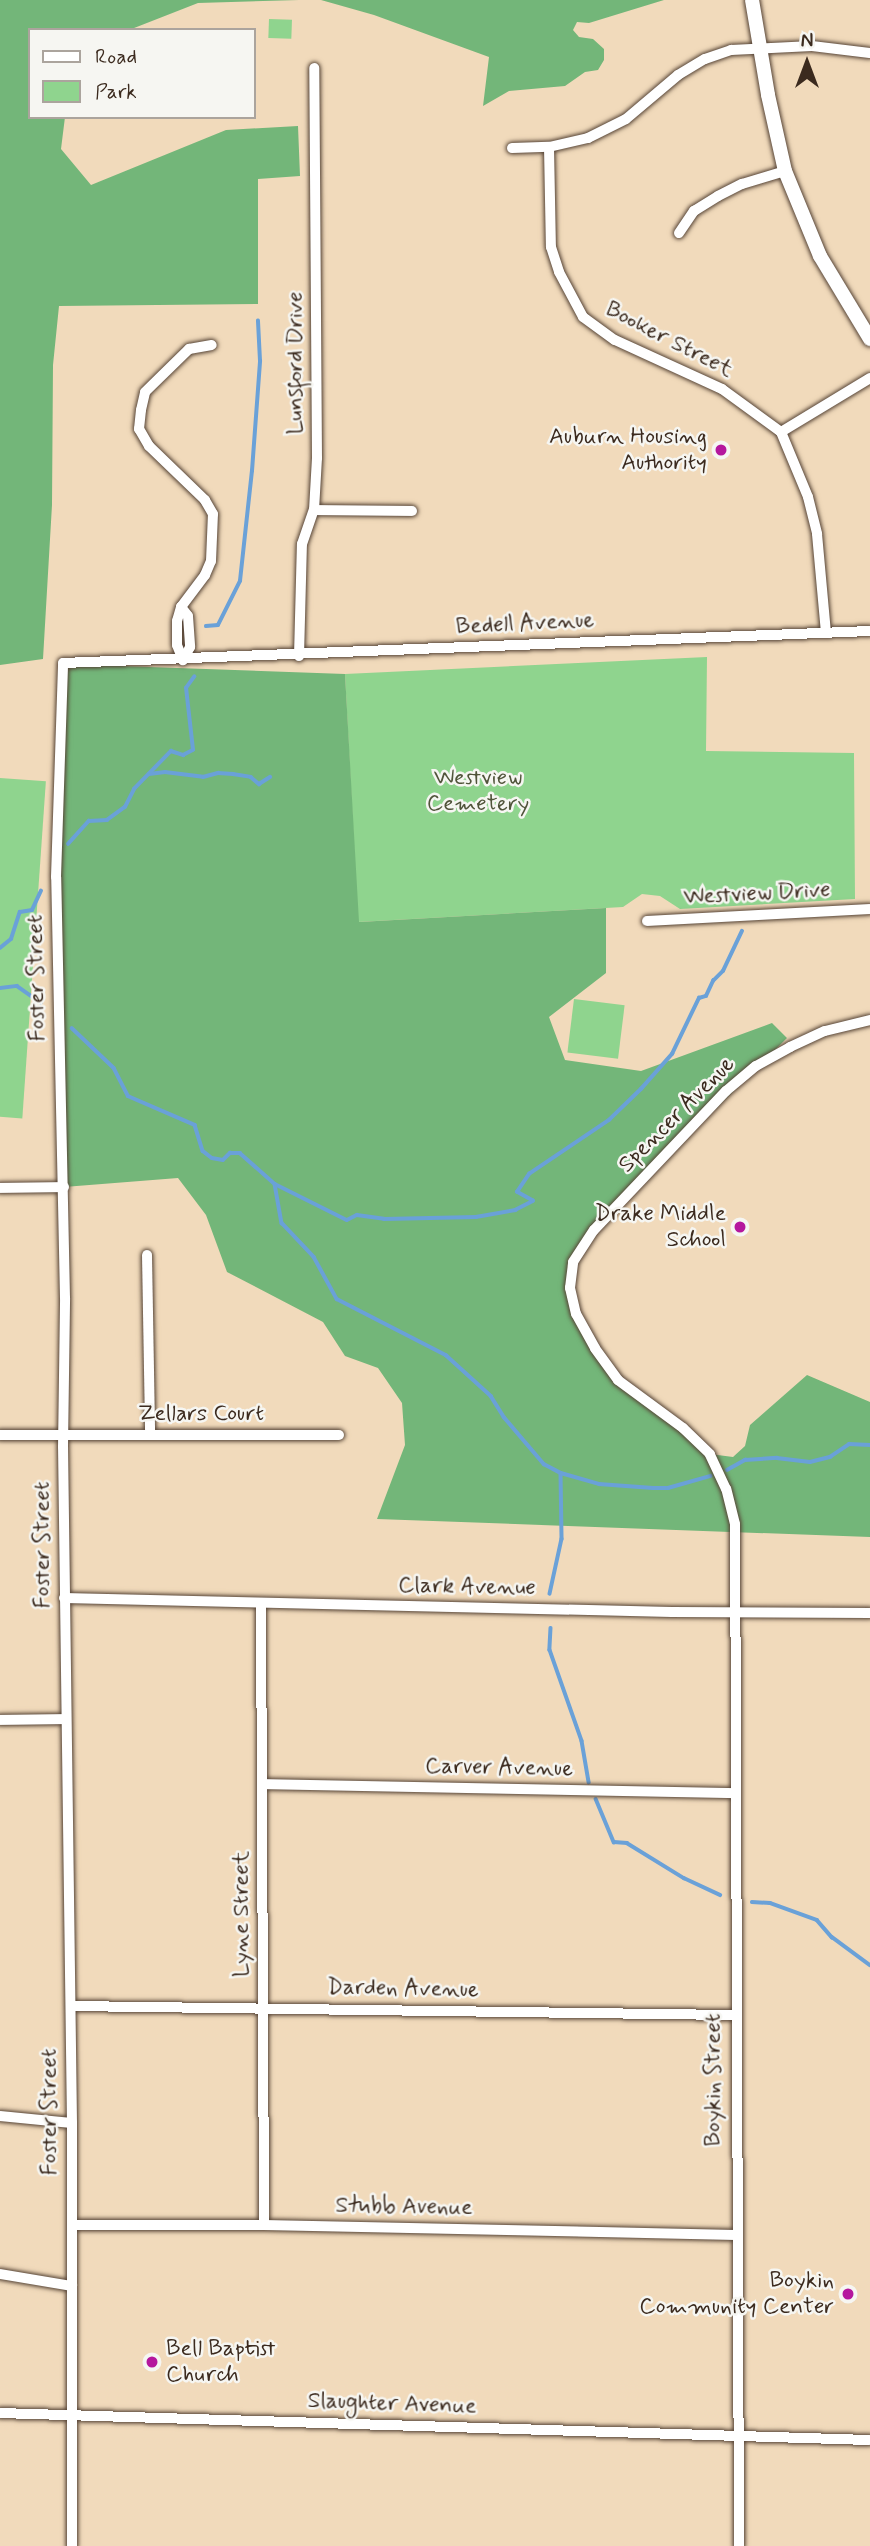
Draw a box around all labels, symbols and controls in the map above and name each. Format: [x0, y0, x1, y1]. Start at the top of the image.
legend [28, 28, 256, 119]
north arrow [772, 28, 842, 98]
text: N [801, 29, 813, 54]
text: Road [95, 43, 137, 71]
text: Park [95, 78, 137, 106]
street label: Lunsford Drive [282, 293, 310, 433]
street label: Booker Street [600, 296, 738, 384]
place label: Auburn Housing Authority [549, 423, 707, 477]
marker: Auburn Housing Authority [713, 442, 729, 458]
street label: Bedell Avenue [456, 607, 594, 641]
park label: Westview Cemetery [427, 764, 529, 818]
street label: Westview Drive [684, 876, 830, 912]
street label: Foster Street [22, 912, 52, 1044]
street label: Spencer Avenue [611, 1049, 743, 1181]
place label: Drake Middle School [595, 1200, 726, 1254]
marker: Drake Middle School [732, 1219, 748, 1235]
street label: Zellars Court [136, 1400, 266, 1428]
street label: Foster Street [29, 1480, 57, 1610]
street label: Clark Avenue [400, 1572, 534, 1602]
street label: Carver Avenue [426, 1753, 572, 1783]
street label: Lyne Street [228, 1851, 256, 1977]
street label: Darden Avenue [328, 1974, 478, 2004]
street label: Boykin Street [700, 2012, 728, 2148]
street label: Foster Street [36, 2047, 64, 2177]
street label: Stubb Avenue [335, 2192, 473, 2222]
place label: Boykin Community Center [639, 2267, 834, 2321]
marker: Boykin Community Center [840, 2286, 856, 2302]
place label: Bell Baptist Church [166, 2335, 276, 2389]
marker: Bell Baptist Church [144, 2354, 160, 2370]
street label: Slaughter Avenue [307, 2387, 477, 2421]

